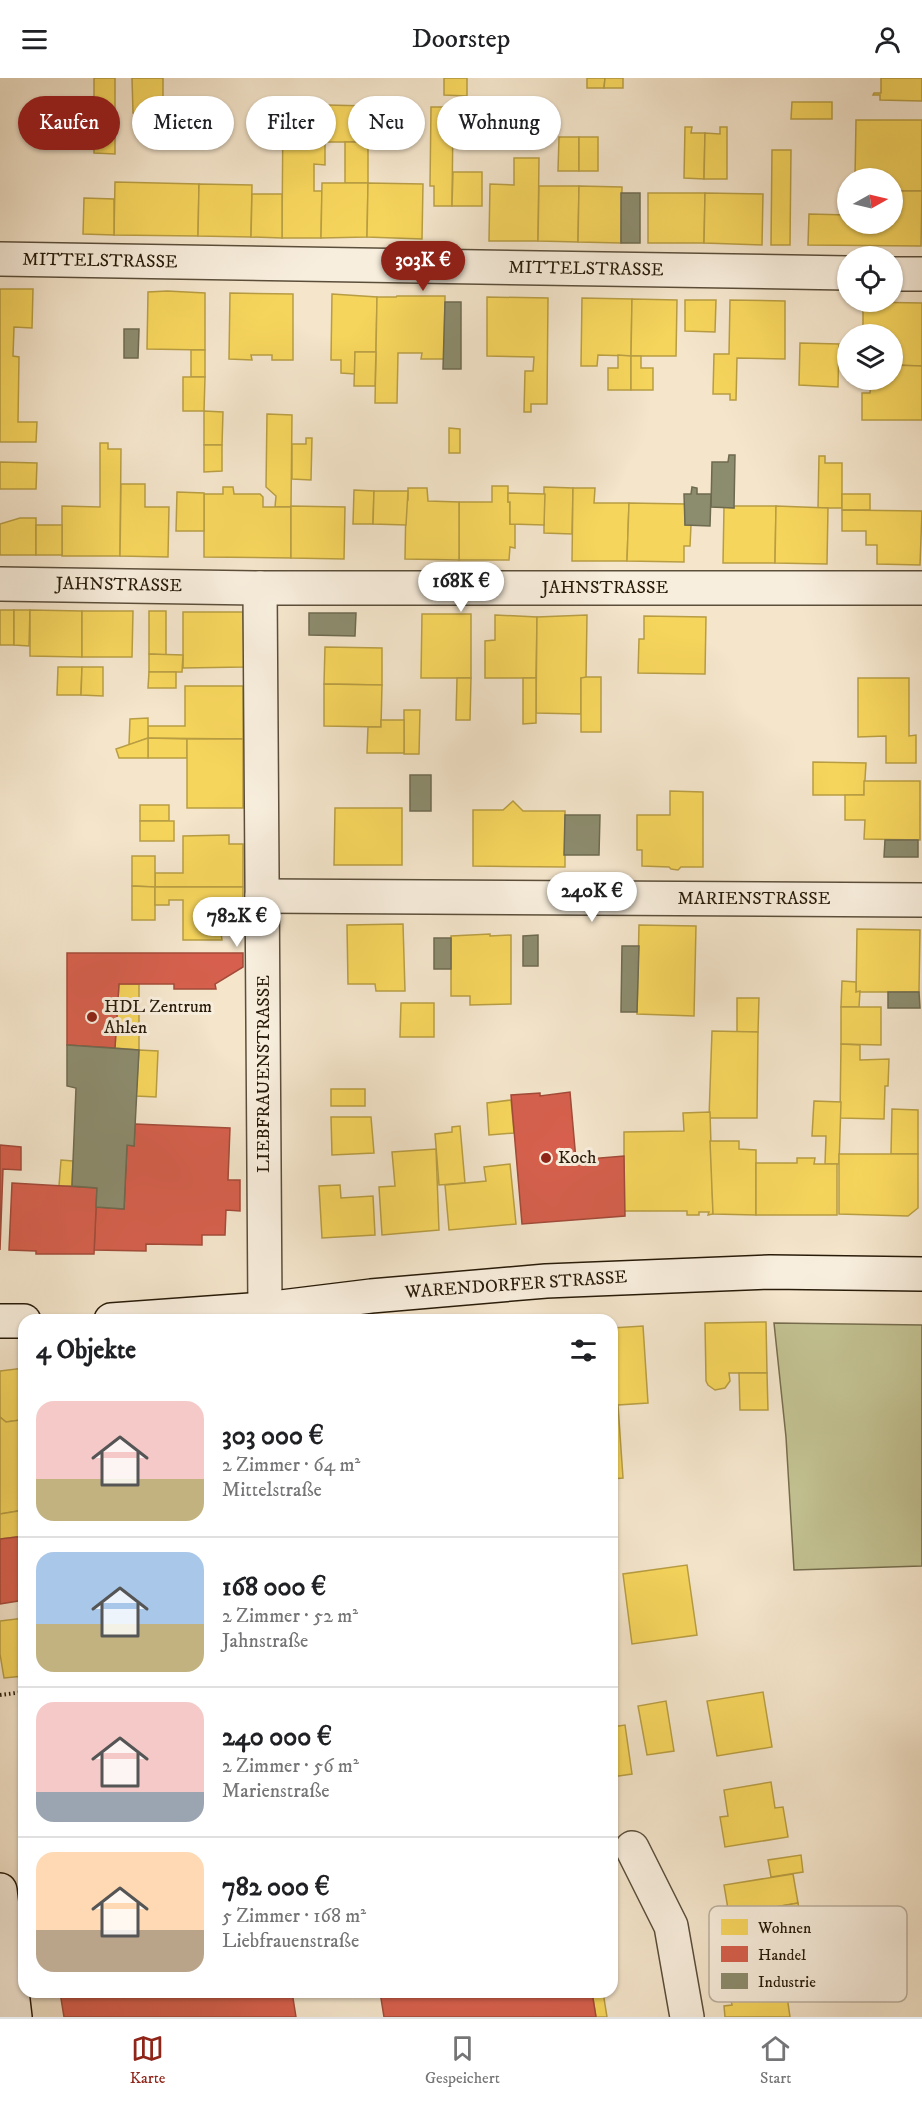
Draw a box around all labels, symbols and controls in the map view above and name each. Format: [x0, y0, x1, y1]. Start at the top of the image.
text: Doorstep [412, 22, 510, 56]
icon: menu [18, 23, 51, 56]
icon: person [871, 23, 904, 56]
chip: Kaufen [18, 96, 120, 150]
chip: Mieten [132, 96, 234, 150]
chip: Filter [246, 96, 336, 150]
chip: Neu [348, 96, 425, 150]
chip: Wohnung [437, 96, 561, 150]
north arrow [837, 168, 903, 234]
map controls [837, 168, 903, 390]
pin: 303K € [374, 241, 472, 292]
button: locate [837, 246, 903, 312]
text: 303K € [395, 248, 451, 273]
street label: MITTELSTRASSE [22, 249, 178, 273]
street label: MITTELSTRASSE [508, 257, 664, 281]
button: layers [837, 324, 903, 390]
pin: 168K € [412, 562, 510, 613]
text: 168K € [432, 569, 490, 594]
street label: JAHNSTRASSE [54, 573, 183, 597]
street label: JAHNSTRASSE [540, 577, 668, 599]
pin: 240K € [543, 872, 641, 923]
text: 240K € [561, 879, 623, 904]
street label: MARIENSTRASSE [678, 888, 831, 910]
pin: 782K € [188, 897, 286, 948]
text: 782K € [207, 904, 267, 929]
street label: LIEBFRAUENSTRASSE [253, 975, 275, 1173]
place label: HDL Zentrum Ahlen [104, 996, 212, 1039]
marker: HDL Zentrum Ahlen [85, 1010, 99, 1024]
place label: Koch [558, 1147, 597, 1169]
marker: Koch [539, 1151, 553, 1165]
street label: WARENDORFER STRASSE [403, 1266, 628, 1304]
text: 4 Objekte [36, 1334, 136, 1367]
icon: filters [567, 1334, 600, 1367]
text: 303 000 € [222, 1420, 324, 1453]
icon: home [84, 1425, 156, 1497]
text: 2 Zimmer · 64 m² [222, 1453, 360, 1478]
text: Mittelstraße [222, 1478, 322, 1503]
text: 168 000 € [222, 1571, 326, 1604]
icon: home [84, 1576, 156, 1648]
text: 2 Zimmer · 52 m² [222, 1604, 358, 1629]
text: Jahnstraße [222, 1629, 308, 1654]
text: 240 000 € [222, 1721, 332, 1754]
icon: home [84, 1726, 156, 1798]
text: 2 Zimmer · 56 m² [222, 1754, 359, 1779]
text: Marienstraße [222, 1779, 330, 1804]
text: 782 000 € [222, 1871, 330, 1904]
icon: home [84, 1876, 156, 1948]
text: 5 Zimmer · 168 m² [222, 1904, 366, 1929]
legend [709, 1906, 907, 2002]
text: Wohnen [757, 1918, 812, 1938]
text: Liebfrauenstraße [222, 1929, 359, 1954]
text: Handel [758, 1945, 806, 1965]
text: Industrie [758, 1972, 816, 1992]
tab: Karte [130, 2032, 165, 2088]
tab: Gespeichert [425, 2032, 500, 2088]
tab: Start [759, 2032, 792, 2088]

